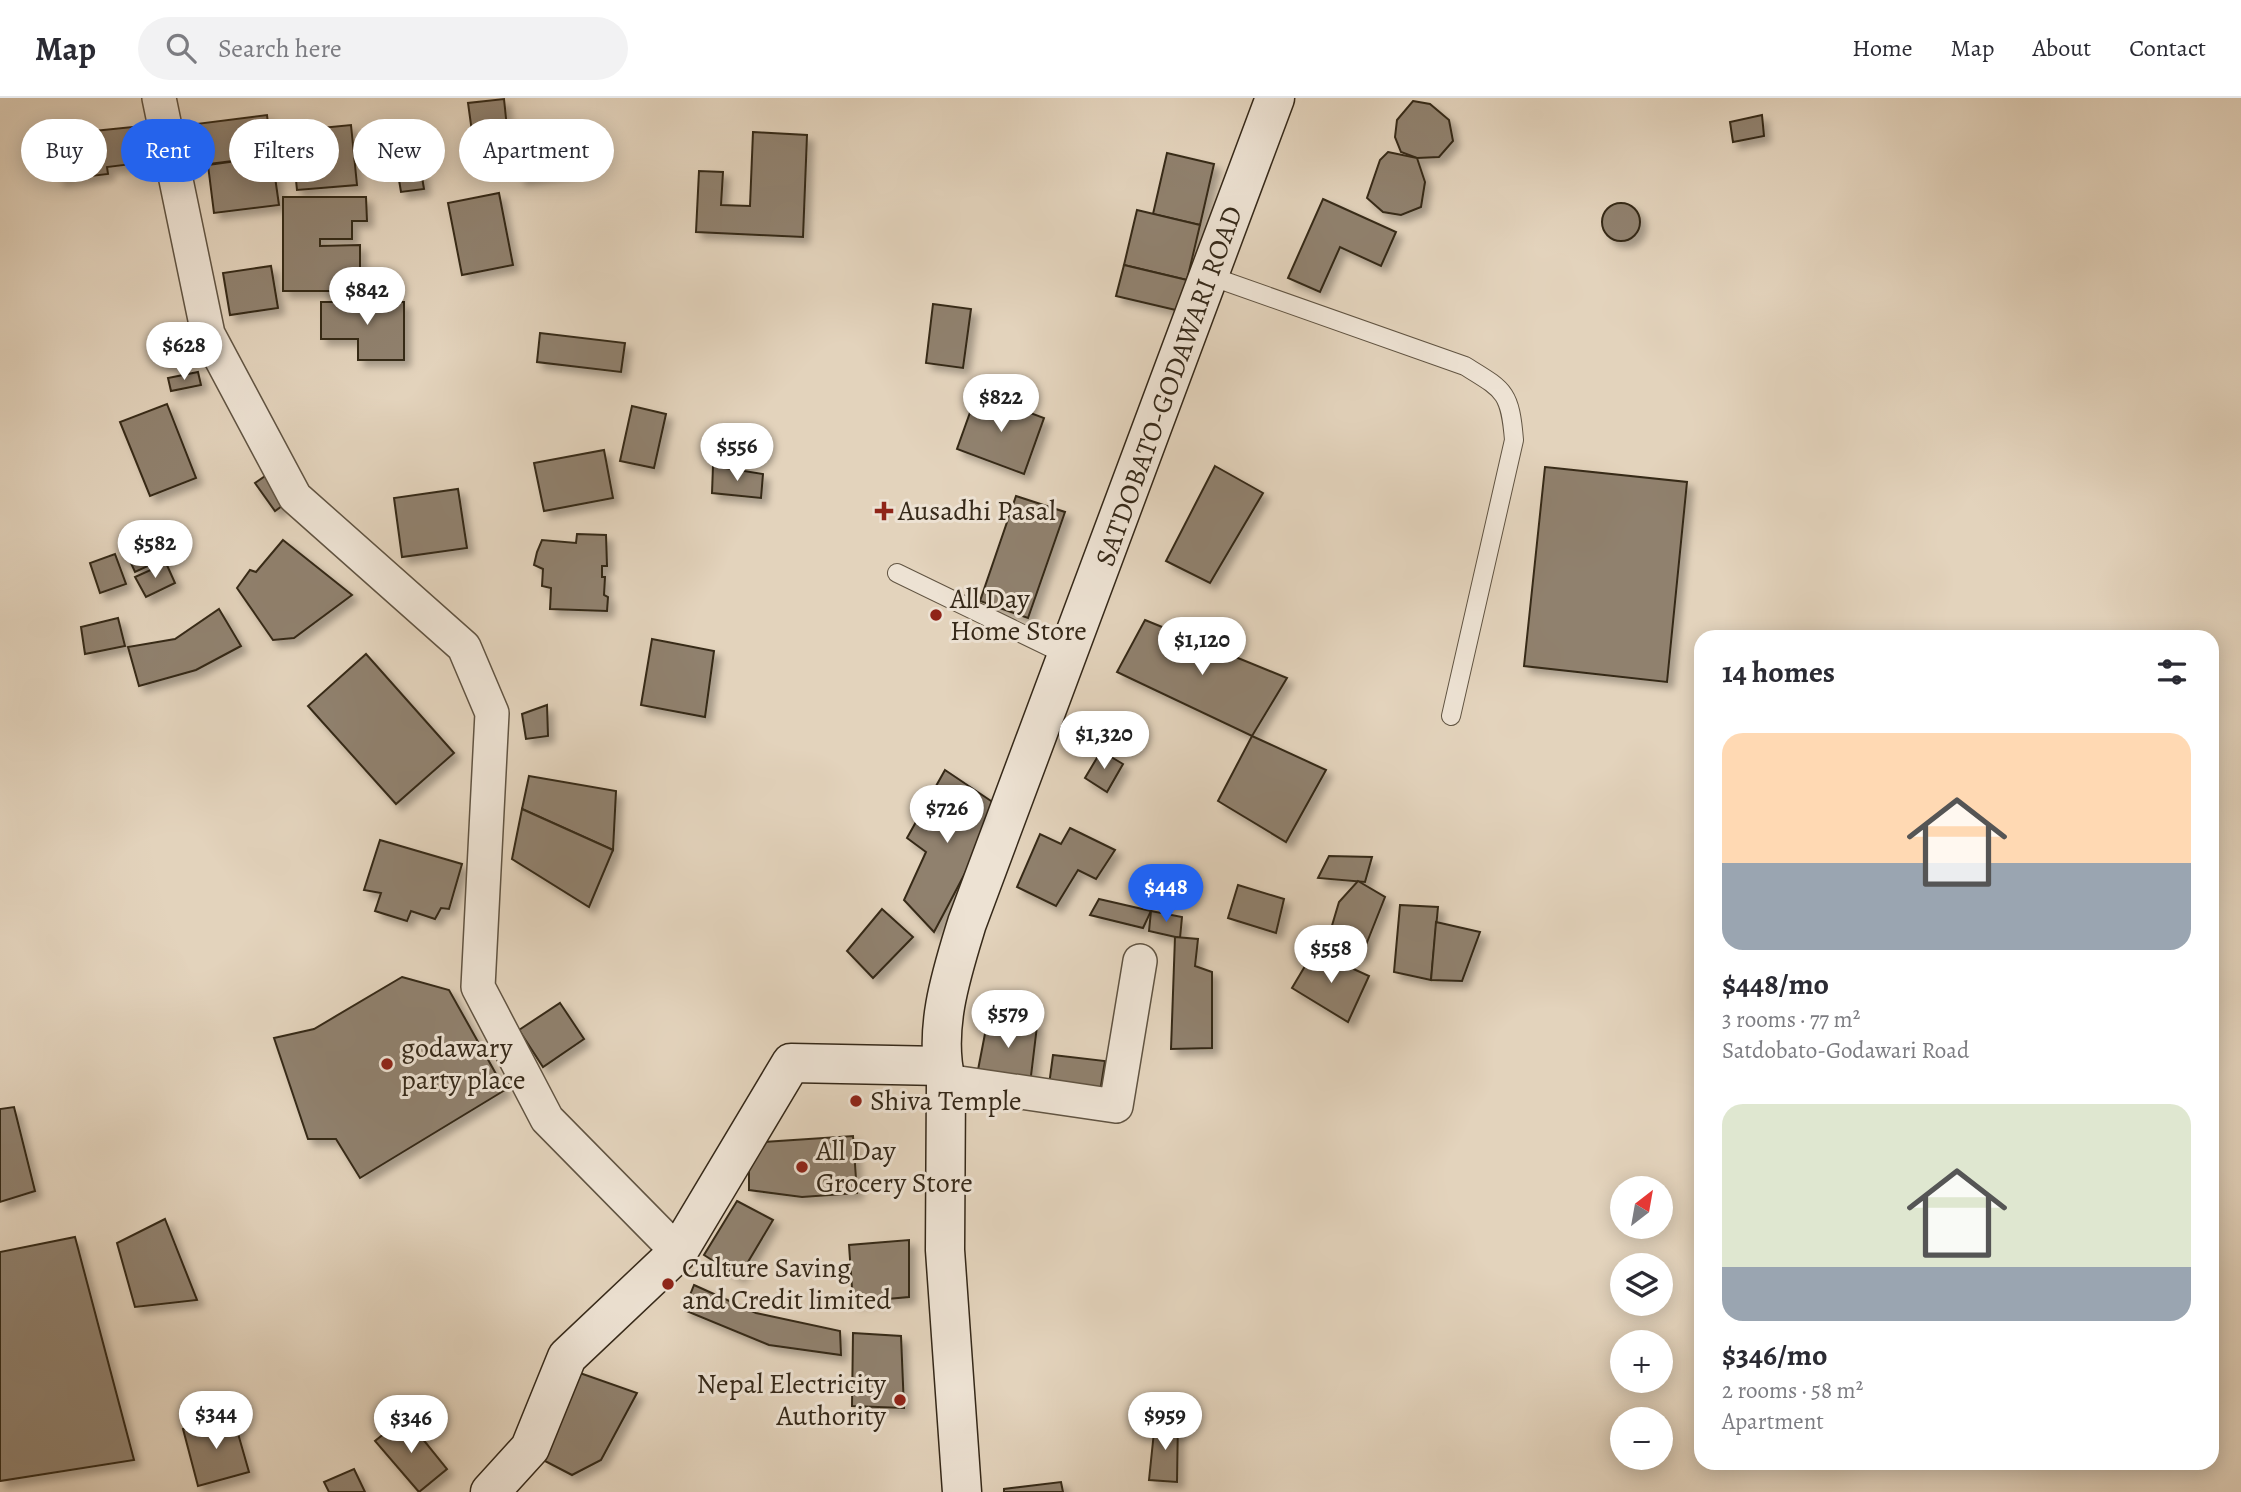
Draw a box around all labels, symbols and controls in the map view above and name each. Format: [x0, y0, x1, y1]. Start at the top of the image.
search box [138, 17, 628, 80]
text: Map [35, 26, 96, 71]
icon: search [162, 29, 200, 67]
text: Search here [218, 31, 342, 66]
text: Home [1852, 32, 1913, 64]
text: Map [1951, 32, 1995, 64]
text: About [2033, 32, 2091, 64]
text: Contact [2129, 32, 2206, 64]
chip: Buy [21, 119, 107, 182]
chip: Rent [121, 119, 215, 182]
chip: Filters [229, 119, 339, 182]
chip: New [353, 119, 445, 182]
chip: Apartment [459, 119, 614, 182]
street label: SATDOBATO-GODAWARI ROAD [1086, 201, 1252, 571]
pin: $842 [326, 268, 408, 327]
text: $842 [345, 274, 389, 305]
pin: $628 [143, 322, 225, 382]
text: $628 [162, 329, 206, 360]
pin: $822 [960, 374, 1042, 434]
text: $822 [979, 381, 1023, 412]
pin: $556 [696, 424, 778, 483]
text: $556 [716, 430, 758, 461]
place label: Ausadhi Pasal [897, 492, 1056, 530]
marker: Ausadhi Pasal [876, 503, 892, 519]
pin: $582 [114, 520, 196, 580]
text: $582 [134, 527, 176, 558]
place label: All Day Home Store [949, 580, 1087, 650]
marker: All Day Home Store [928, 607, 944, 623]
pin: $1,120 [1145, 618, 1259, 677]
text: $1,120 [1174, 624, 1230, 655]
text: 14 homes [1722, 652, 1835, 692]
icon: filters [2153, 653, 2191, 691]
pin: $1,320 [1047, 712, 1161, 771]
text: $1,320 [1075, 718, 1133, 749]
icon: home [1894, 779, 2020, 905]
pin: $726 [906, 786, 988, 845]
text: $726 [926, 792, 968, 823]
pin: $448 [1125, 864, 1207, 924]
text: $448 [1144, 871, 1188, 902]
pin: $558 [1290, 926, 1372, 985]
text: $558 [1310, 932, 1352, 963]
text: $448/mo [1722, 964, 1829, 1004]
pin: $579 [967, 990, 1049, 1050]
text: $579 [987, 997, 1029, 1028]
text: 3 rooms · 77 m² [1722, 1004, 1860, 1035]
place label: godawary party place [401, 1029, 526, 1099]
text: Satdobato-Godawari Road [1722, 1035, 1969, 1066]
marker: godawary party place [379, 1056, 395, 1072]
place label: Shiva Temple [870, 1082, 1022, 1120]
marker: Shiva Temple [848, 1093, 864, 1109]
place label: All Day Grocery Store [815, 1132, 973, 1202]
icon: home [1894, 1150, 2020, 1276]
marker: All Day Grocery Store [794, 1159, 810, 1175]
north arrow [1610, 1176, 1673, 1239]
map controls [1610, 1176, 1673, 1470]
place label: Culture Saving and Credit limited [682, 1249, 892, 1319]
button: layers [1610, 1253, 1673, 1316]
marker: Culture Saving and Credit limited [660, 1276, 676, 1292]
button: + [1610, 1330, 1673, 1393]
text: $346/mo [1722, 1335, 1827, 1375]
place label: Nepal Electricity Authority [697, 1365, 887, 1435]
text: 2 rooms · 58 m² [1722, 1375, 1863, 1406]
pin: $344 [175, 1392, 257, 1451]
marker: Nepal Electricity Authority [892, 1392, 908, 1408]
pin: $959 [1124, 1392, 1206, 1452]
pin: $346 [370, 1396, 452, 1455]
text: $344 [195, 1398, 237, 1429]
text: $959 [1144, 1399, 1186, 1430]
text: $346 [390, 1402, 432, 1433]
text: Apartment [1722, 1406, 1824, 1437]
button: − [1610, 1407, 1673, 1470]

